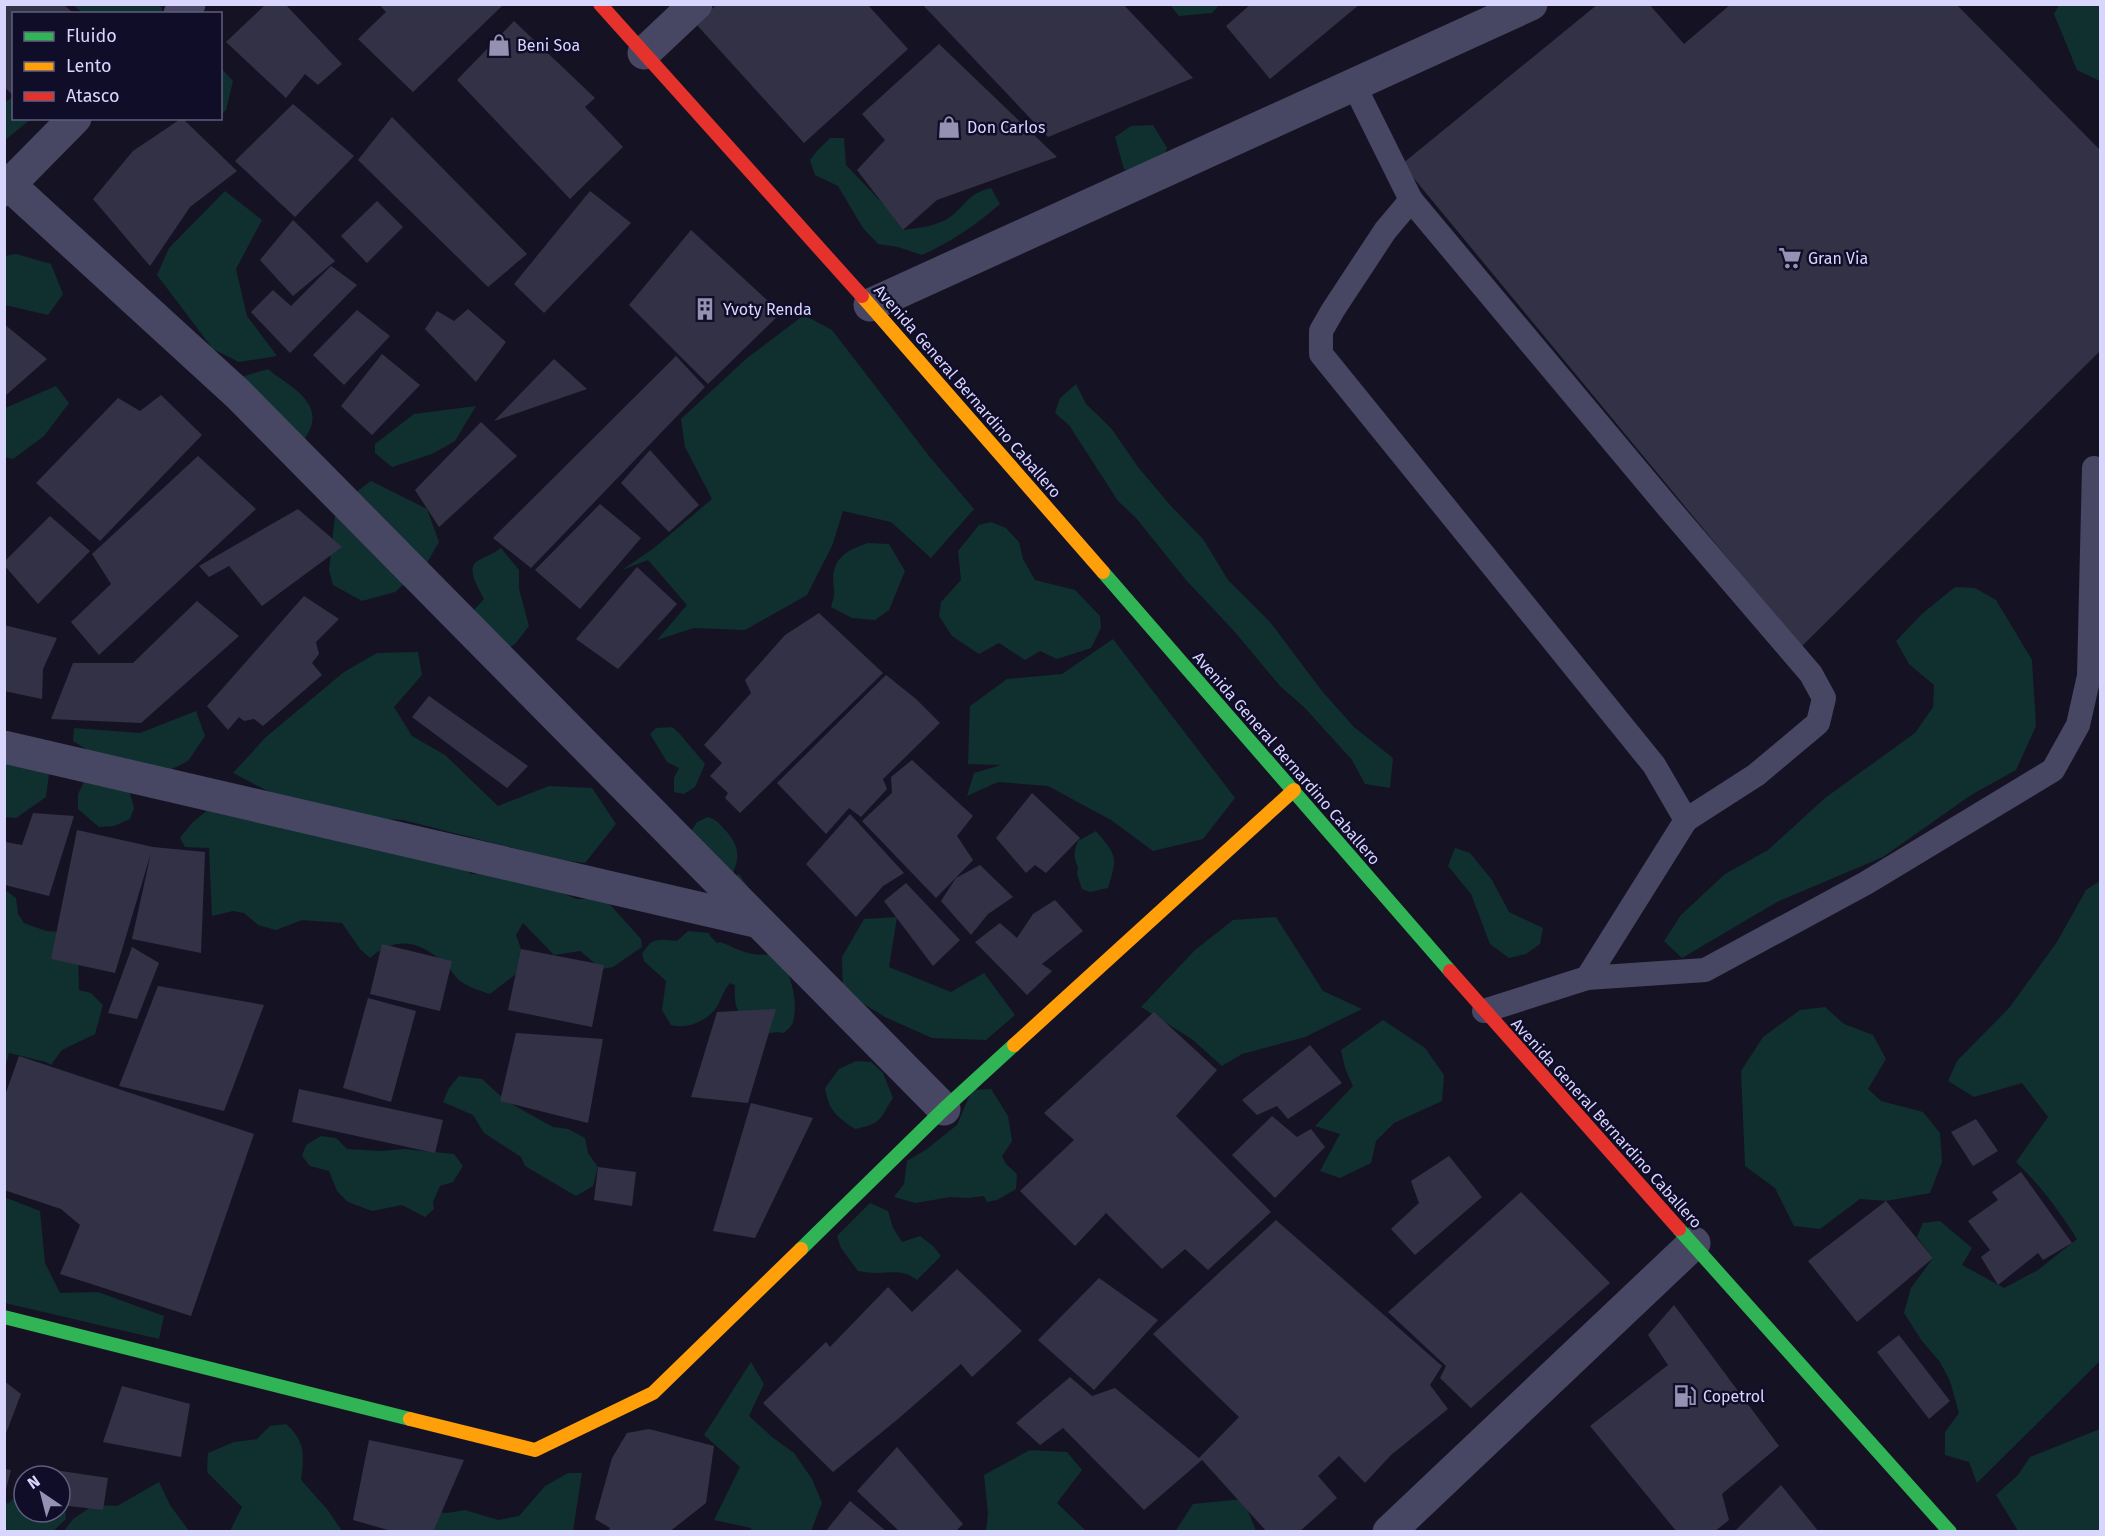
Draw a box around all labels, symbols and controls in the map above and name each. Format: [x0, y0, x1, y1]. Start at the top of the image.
legend [12, 12, 222, 120]
text: Fluido [66, 25, 117, 47]
shop icon: Beni Soa [486, 32, 512, 58]
place label: Beni Soa [517, 36, 580, 55]
text: Lento [66, 55, 112, 77]
text: Atasco [66, 85, 119, 107]
shop icon: Don Carlos [936, 114, 962, 140]
place label: Don Carlos [967, 118, 1045, 137]
supermarket icon: Gran Via [1777, 245, 1803, 271]
place label: Gran Via [1808, 249, 1868, 268]
street label: Avenida General Bernardino Caballero [870, 281, 1065, 502]
building icon: Yvoty Renda [692, 296, 718, 322]
place label: Yvoty Renda [723, 300, 812, 319]
street label: Avenida General Bernardino Caballero [1189, 648, 1384, 869]
street label: Avenida General Bernardino Caballero [1507, 1014, 1706, 1232]
fuel station icon: Copetrol [1672, 1383, 1698, 1409]
place label: Copetrol [1703, 1387, 1765, 1406]
north arrow [12, 1464, 72, 1524]
text: N [24, 1471, 43, 1493]

